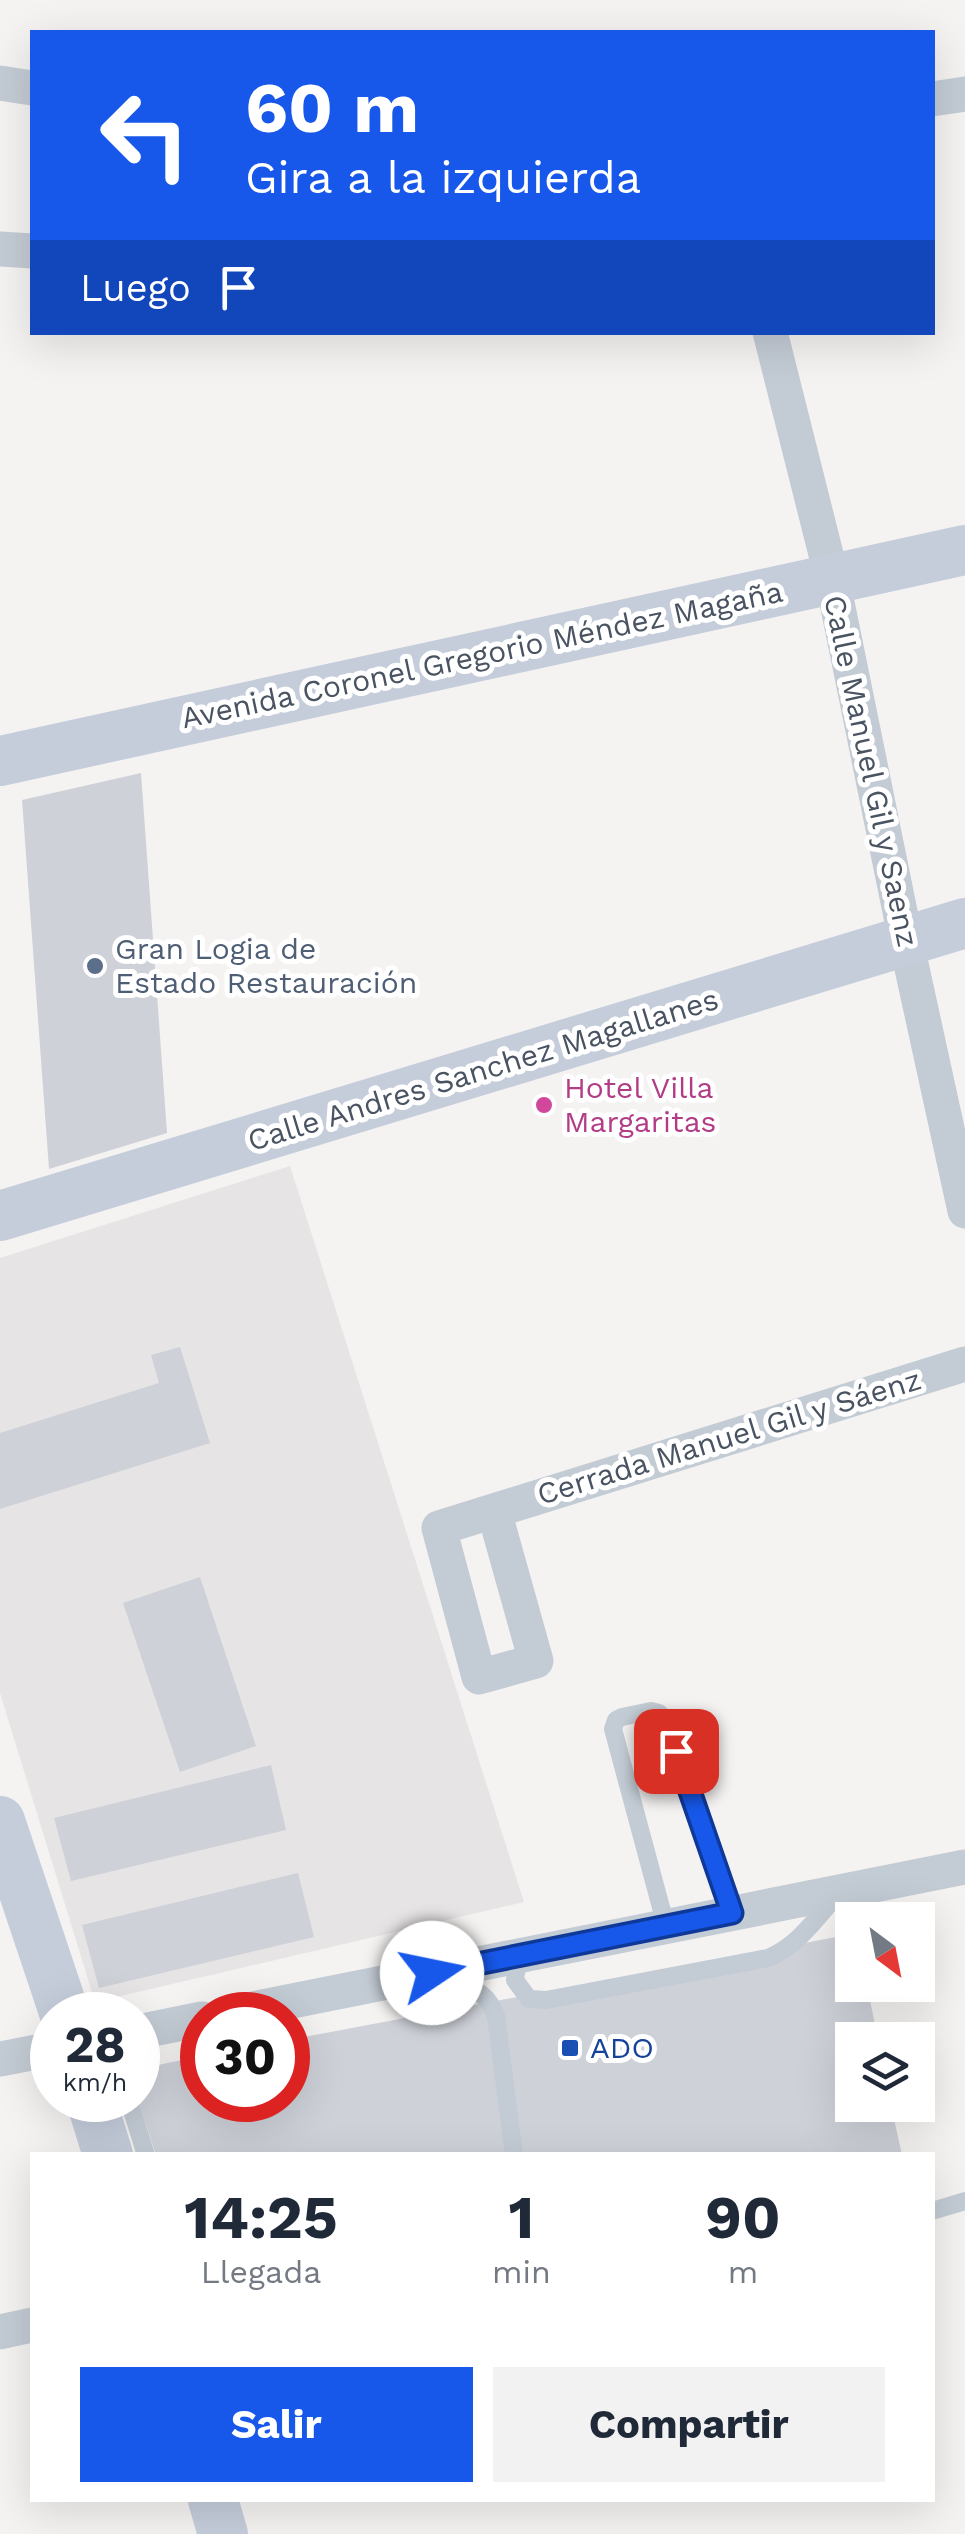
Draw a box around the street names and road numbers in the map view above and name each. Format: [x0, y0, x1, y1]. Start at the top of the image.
street label: Avenida Coronel Gregorio Méndez Magaña [178, 574, 786, 735]
street label: Calle Manuel Gil y Saenz [817, 592, 926, 950]
street label: Calle Andres Sanchez Magallanes [243, 981, 722, 1158]
street label: Cerrada Manuel Gil y Sáenz [533, 1361, 925, 1512]

